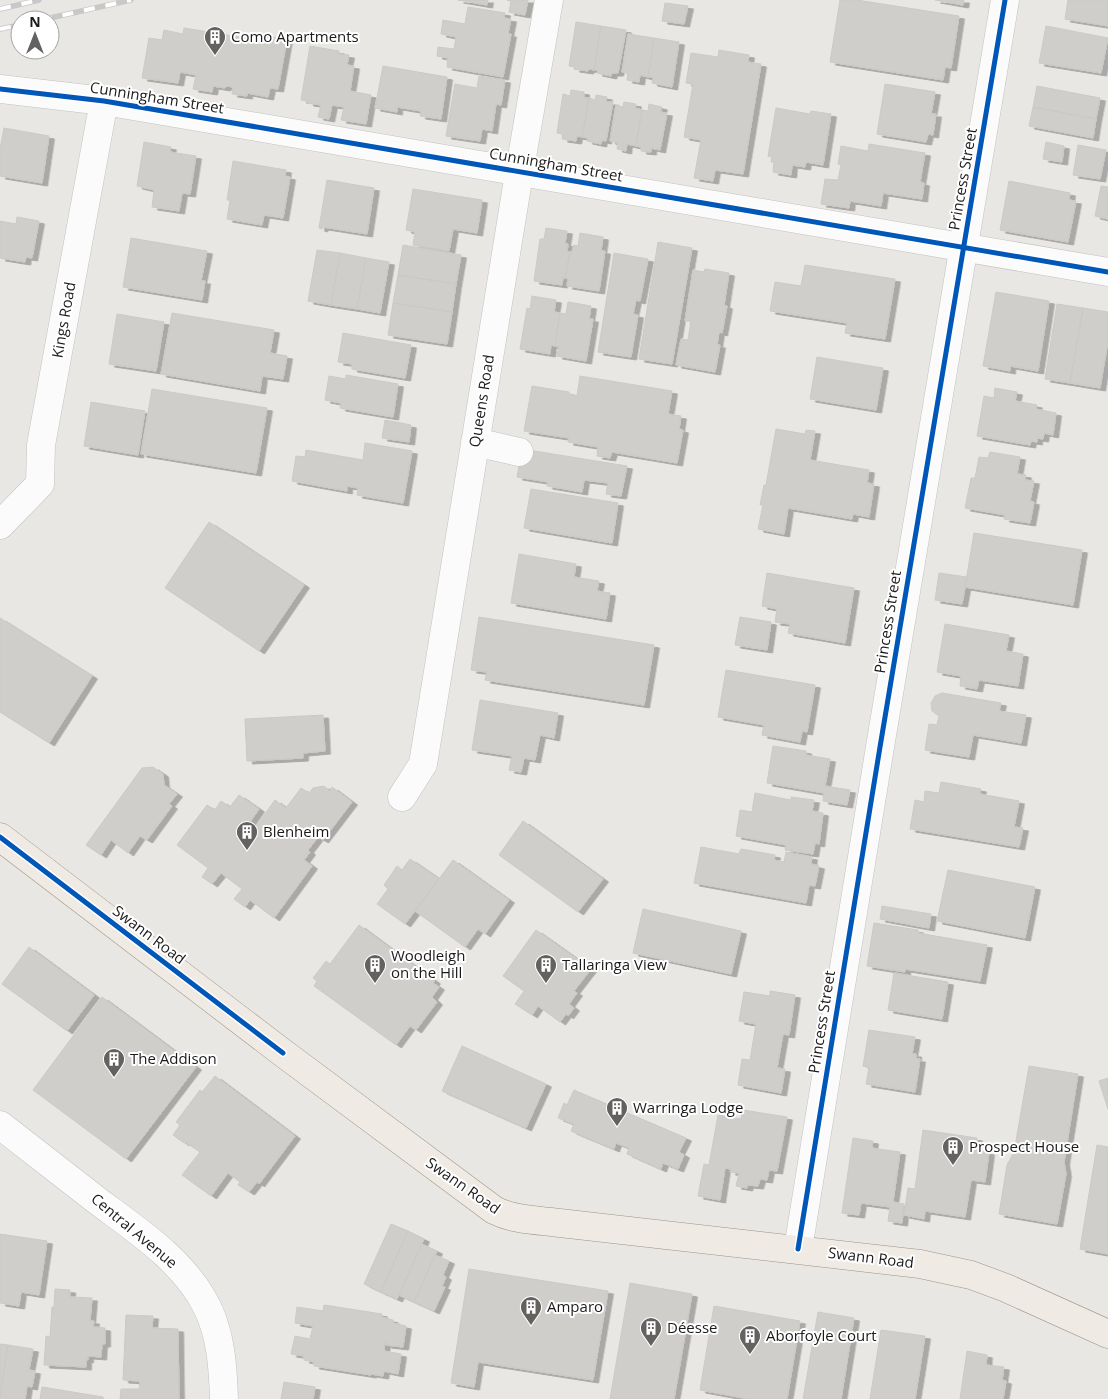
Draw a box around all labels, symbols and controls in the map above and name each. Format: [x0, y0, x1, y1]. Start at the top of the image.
north arrow [10, 10, 60, 60]
text: N [29, 12, 41, 31]
building icon: Como Apartments [203, 25, 227, 56]
place label: Como Apartments [231, 26, 359, 46]
street label: Cunningham Street [89, 77, 226, 117]
street label: Princess Street [943, 126, 981, 232]
street label: Cunningham Street [488, 142, 625, 186]
street label: Kings Road [46, 280, 80, 360]
street label: Queens Road [464, 353, 498, 449]
street label: Princess Street [869, 569, 905, 675]
building icon: Blenheim [235, 820, 259, 851]
place label: Blenheim [263, 821, 329, 841]
street label: Swann Road [109, 900, 190, 968]
place label: Woodleigh on the Hill [391, 945, 465, 982]
building icon: Woodleigh on the Hill [363, 953, 387, 984]
building icon: Tallaringa View [534, 953, 558, 984]
place label: Tallaringa View [562, 954, 667, 974]
street label: Princess Street [803, 969, 839, 1075]
building icon: The Addison [102, 1047, 126, 1078]
place label: The Addison [130, 1048, 217, 1068]
building icon: Warringa Lodge [605, 1096, 629, 1127]
place label: Warringa Lodge [633, 1097, 743, 1117]
building icon: Prospect House [941, 1135, 965, 1166]
place label: Prospect House [969, 1136, 1079, 1156]
street label: Swann Road [422, 1152, 505, 1218]
street label: Central Avenue [87, 1188, 182, 1272]
street label: Swann Road [827, 1242, 915, 1272]
building icon: Amparo [519, 1295, 543, 1326]
place label: Amparo [547, 1296, 603, 1316]
building icon: Déesse [639, 1316, 663, 1347]
place label: Déesse [667, 1317, 717, 1337]
building icon: Aborfoyle Court [738, 1324, 762, 1355]
place label: Aborfoyle Court [766, 1325, 877, 1345]

